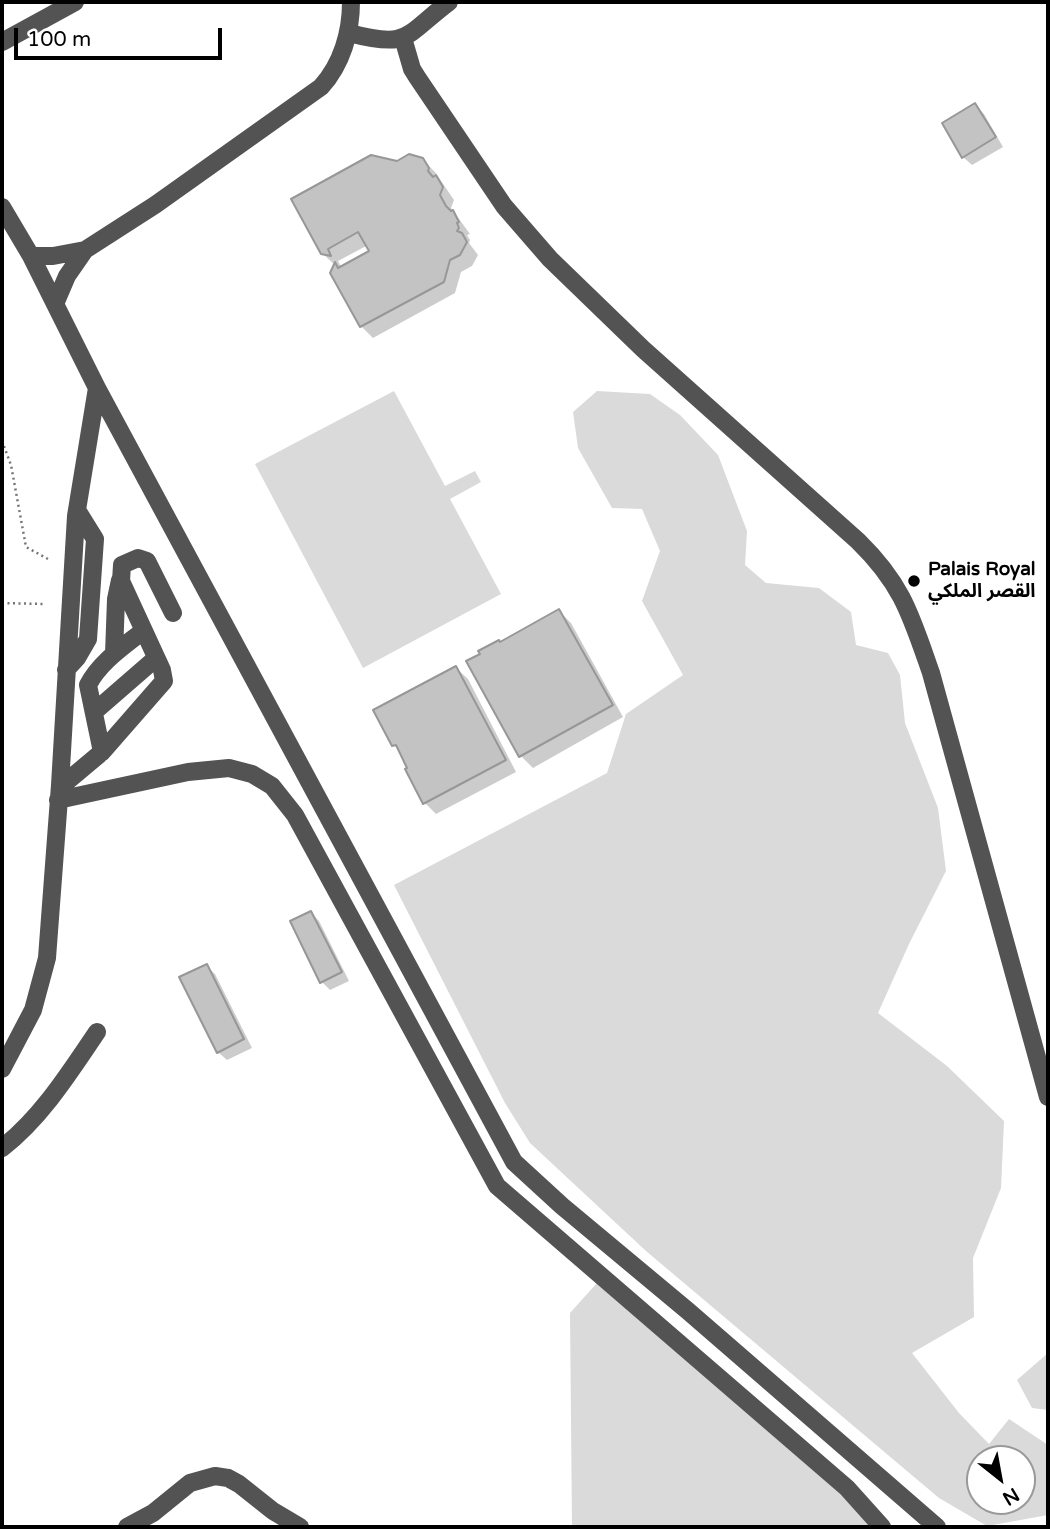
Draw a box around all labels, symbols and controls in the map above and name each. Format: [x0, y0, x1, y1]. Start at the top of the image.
scale bar [18, 14, 226, 58]
text: 100 m [27, 27, 91, 52]
place label: Palais Royal القصر الملكي [928, 559, 1036, 603]
marker: Palais Royal القصر الملكي [906, 573, 922, 589]
north arrow [966, 1445, 1036, 1515]
text: N [999, 1483, 1023, 1510]

